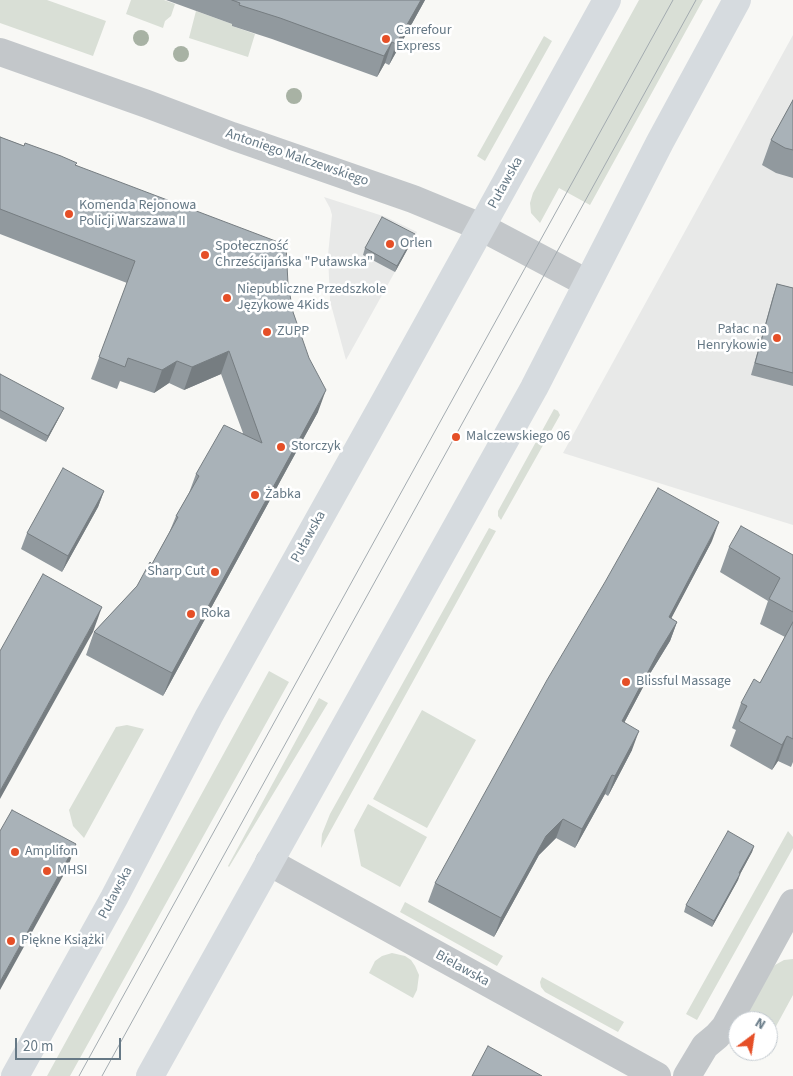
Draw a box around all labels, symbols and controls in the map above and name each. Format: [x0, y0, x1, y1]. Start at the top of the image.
place label: Carrefour Express [396, 23, 452, 56]
marker: Carrefour Express [380, 33, 392, 45]
street label: Antoniego Malczewskiego [223, 126, 371, 190]
street label: Puławska [485, 154, 527, 212]
place label: Komenda Rejonowa Policji Warszawa II [79, 198, 196, 230]
marker: Komenda Rejonowa Policji Warszawa II [63, 208, 75, 220]
place label: Orlen [400, 236, 432, 252]
marker: Orlen [384, 238, 396, 250]
place label: Społeczność Chrześcijańska "Puławska" [215, 239, 373, 272]
marker: Społeczność Chrześcijańska "Puławska" [199, 249, 211, 261]
place label: Niepubliczne Przedszkole Językowe 4Kids [237, 282, 386, 314]
marker: Niepubliczne Przedszkole Językowe 4Kids [221, 292, 233, 304]
place label: Pałac na Henrykowie [697, 322, 767, 354]
place label: ZUPP [277, 324, 309, 340]
marker: ZUPP [261, 326, 273, 338]
marker: Pałac na Henrykowie [771, 332, 783, 344]
place label: Malczewskiego 06 [466, 429, 570, 445]
marker: Malczewskiego 06 [450, 431, 462, 443]
place label: Storczyk [291, 439, 341, 455]
marker: Storczyk [275, 441, 287, 453]
place label: Żabka [265, 487, 301, 503]
marker: Żabka [249, 489, 261, 501]
street label: Puławska [288, 508, 330, 566]
place label: Sharp Cut [147, 564, 205, 580]
marker: Sharp Cut [209, 566, 221, 578]
place label: Roka [201, 606, 230, 622]
marker: Roka [185, 608, 197, 620]
place label: Blissful Massage [636, 674, 731, 690]
marker: Blissful Massage [620, 676, 632, 688]
place label: Amplifon [25, 844, 78, 860]
marker: Amplifon [9, 846, 21, 858]
place label: MHSI [57, 863, 87, 879]
street label: Puławska [95, 864, 137, 922]
marker: MHSI [41, 865, 53, 877]
place label: Piękne Książki [21, 933, 104, 949]
marker: Piękne Książki [5, 935, 17, 947]
street label: Bielawska [432, 947, 492, 991]
north arrow [728, 1011, 778, 1061]
text: N [751, 1013, 769, 1035]
scale bar [18, 1028, 124, 1060]
text: 20 m [23, 1036, 53, 1057]

